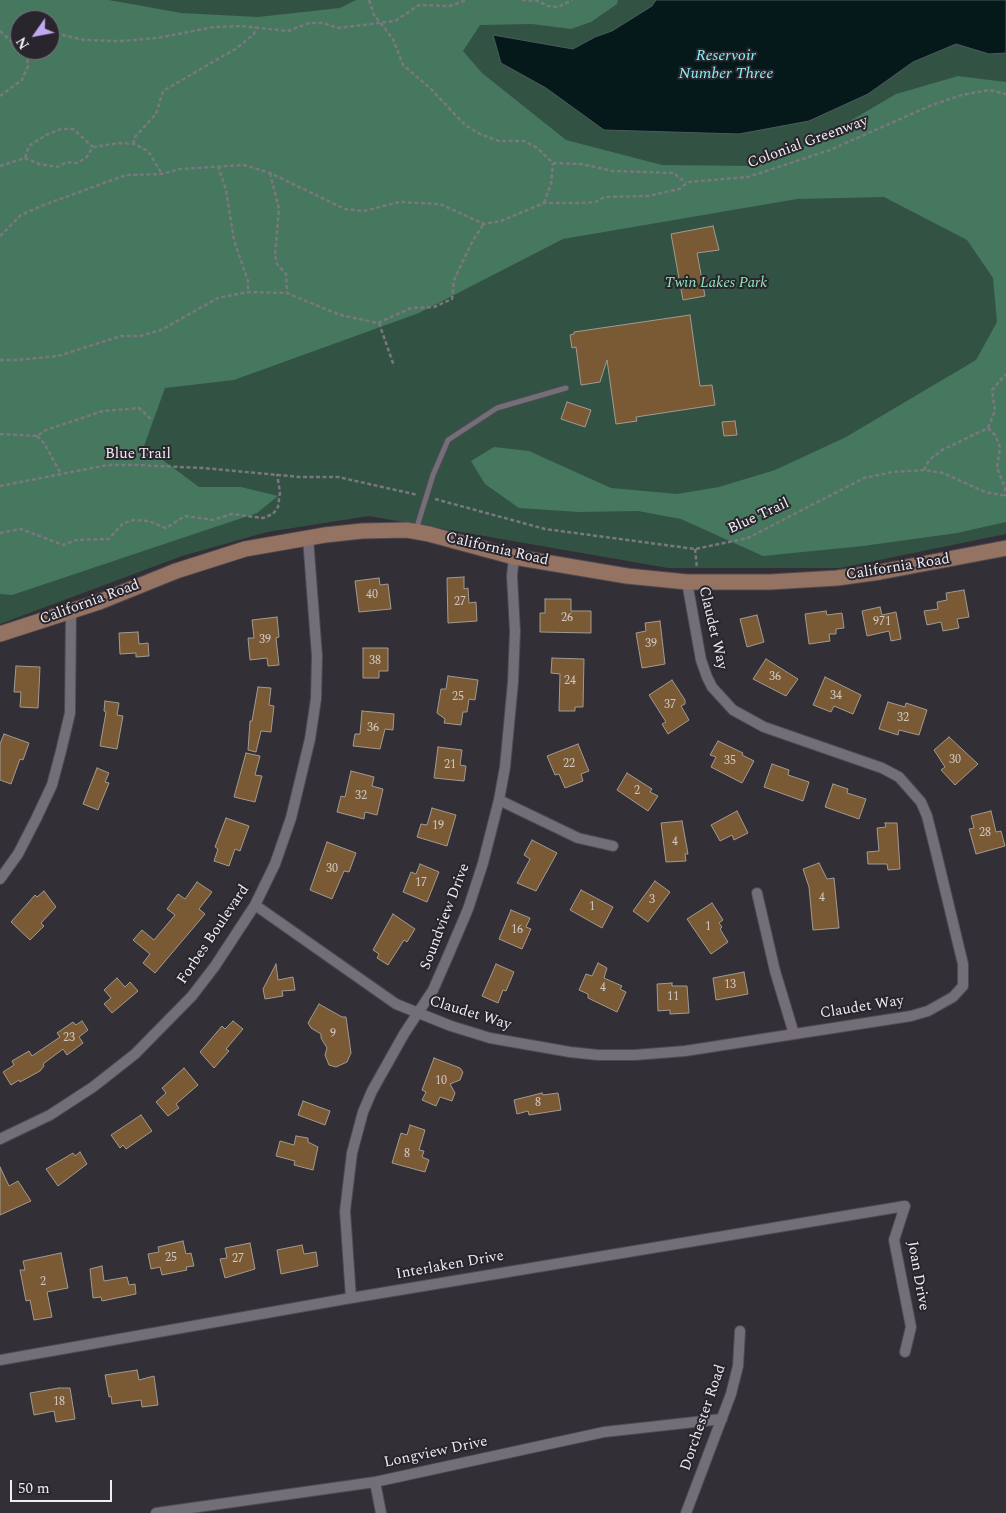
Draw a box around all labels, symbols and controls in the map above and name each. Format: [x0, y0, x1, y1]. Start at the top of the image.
north arrow [10, 10, 60, 60]
text: N [11, 32, 35, 53]
water label: Reservoir Number Three [679, 47, 773, 85]
street label: Colonial Greenway [745, 113, 871, 173]
park label: Twin Lakes Park [665, 275, 767, 293]
street label: Blue Trail [105, 446, 171, 464]
street label: Blue Trail [725, 495, 793, 539]
street label: California Road [444, 529, 550, 571]
street label: California Road [845, 551, 951, 585]
street label: California Road [38, 577, 142, 629]
street label: Claudet Way [694, 585, 730, 671]
house number: 40 [366, 589, 378, 603]
house number: 27 [454, 596, 466, 610]
house number: 26 [561, 612, 573, 626]
house number: 971 [873, 616, 891, 630]
house number: 39 [259, 634, 271, 648]
house number: 39 [645, 638, 657, 652]
house number: 38 [369, 655, 381, 669]
house number: 36 [769, 671, 781, 685]
house number: 24 [564, 675, 576, 689]
house number: 34 [830, 690, 842, 704]
house number: 25 [452, 691, 464, 705]
house number: 37 [664, 699, 676, 713]
house number: 32 [897, 712, 909, 726]
house number: 36 [367, 722, 379, 736]
house number: 30 [949, 754, 961, 768]
house number: 35 [724, 755, 736, 769]
house number: 22 [563, 758, 575, 772]
house number: 21 [444, 759, 456, 773]
house number: 2 [634, 785, 640, 799]
house number: 32 [355, 790, 367, 804]
house number: 19 [432, 820, 444, 834]
house number: 28 [979, 827, 991, 841]
house number: 4 [672, 836, 678, 850]
street label: Soundview Drive [417, 861, 475, 973]
house number: 30 [326, 863, 338, 877]
house number: 17 [415, 877, 427, 891]
street label: Forbes Boulevard [174, 882, 254, 988]
house number: 4 [819, 892, 825, 906]
house number: 3 [649, 894, 655, 908]
house number: 1 [589, 901, 595, 915]
house number: 1 [705, 921, 711, 935]
house number: 16 [511, 924, 523, 938]
house number: 13 [724, 979, 736, 993]
house number: 4 [600, 982, 606, 996]
house number: 11 [667, 991, 679, 1005]
street label: Claudet Way [819, 992, 905, 1024]
street label: Claudet Way [427, 993, 513, 1035]
house number: 9 [330, 1028, 336, 1042]
house number: 23 [63, 1032, 75, 1046]
house number: 10 [435, 1075, 447, 1089]
house number: 8 [535, 1097, 541, 1111]
house number: 8 [404, 1148, 410, 1162]
street label: Joan Drive [902, 1240, 932, 1312]
street label: Interlaken Drive [395, 1248, 505, 1284]
house number: 25 [165, 1252, 177, 1266]
house number: 27 [232, 1253, 244, 1267]
house number: 2 [40, 1276, 46, 1290]
street label: Dorchester Road [677, 1362, 731, 1474]
house number: 18 [53, 1396, 65, 1410]
street label: Longview Drive [383, 1433, 489, 1473]
scale bar [12, 1470, 115, 1502]
text: 50 m [18, 1477, 50, 1500]

